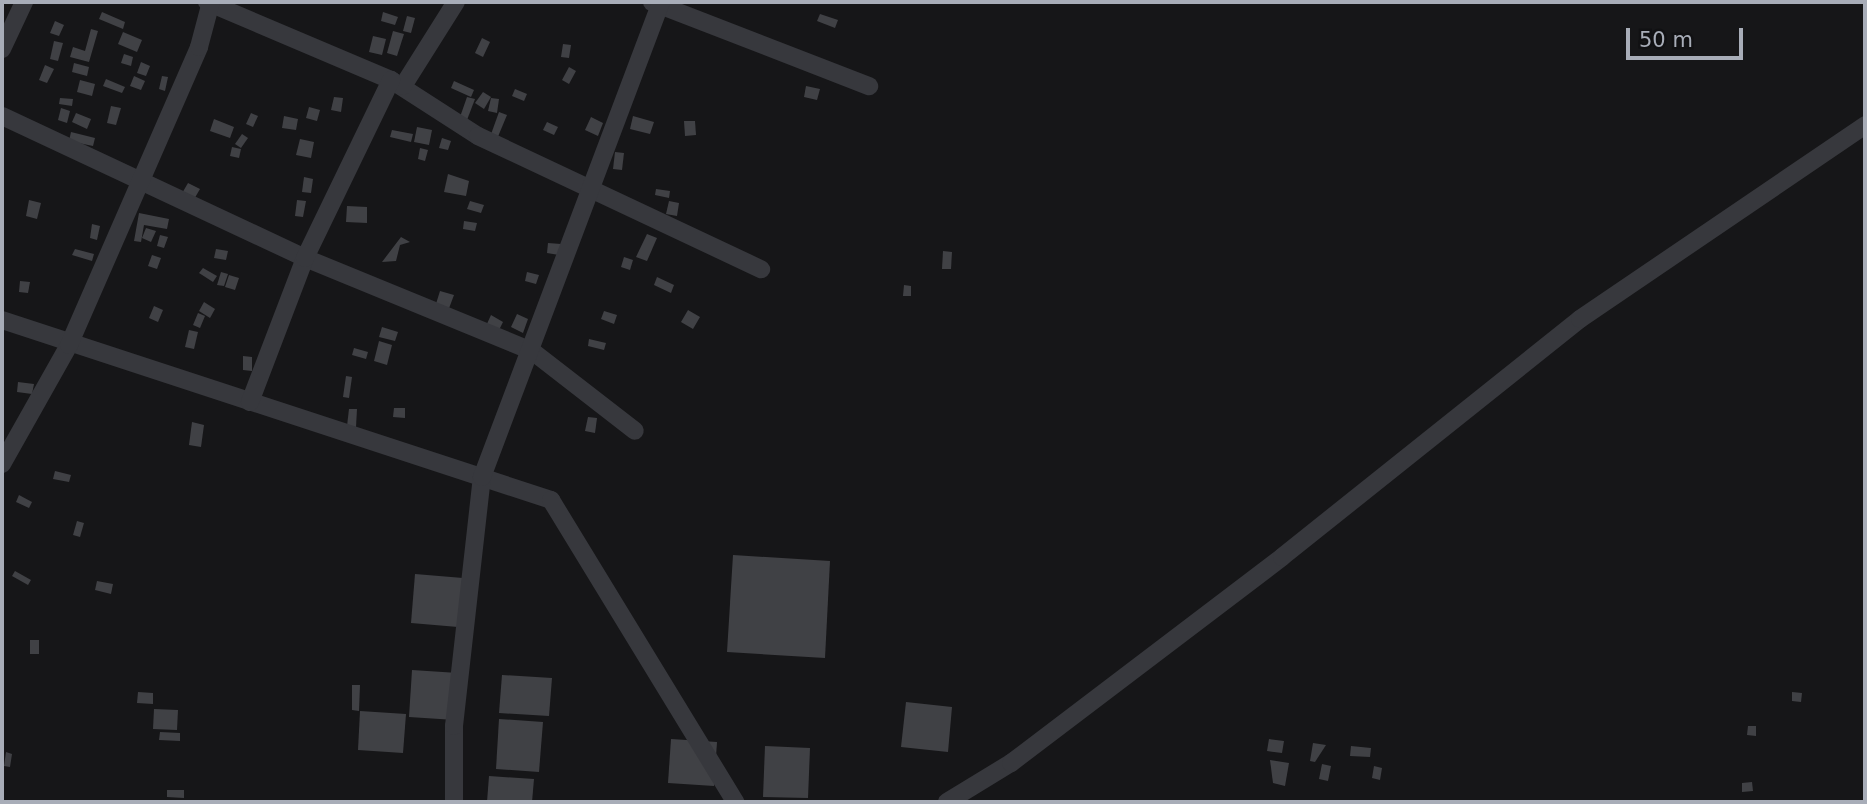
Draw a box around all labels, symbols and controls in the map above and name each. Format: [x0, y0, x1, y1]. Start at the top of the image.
scale bar [1629, 14, 1746, 58]
text: 50 m [1639, 28, 1693, 52]

